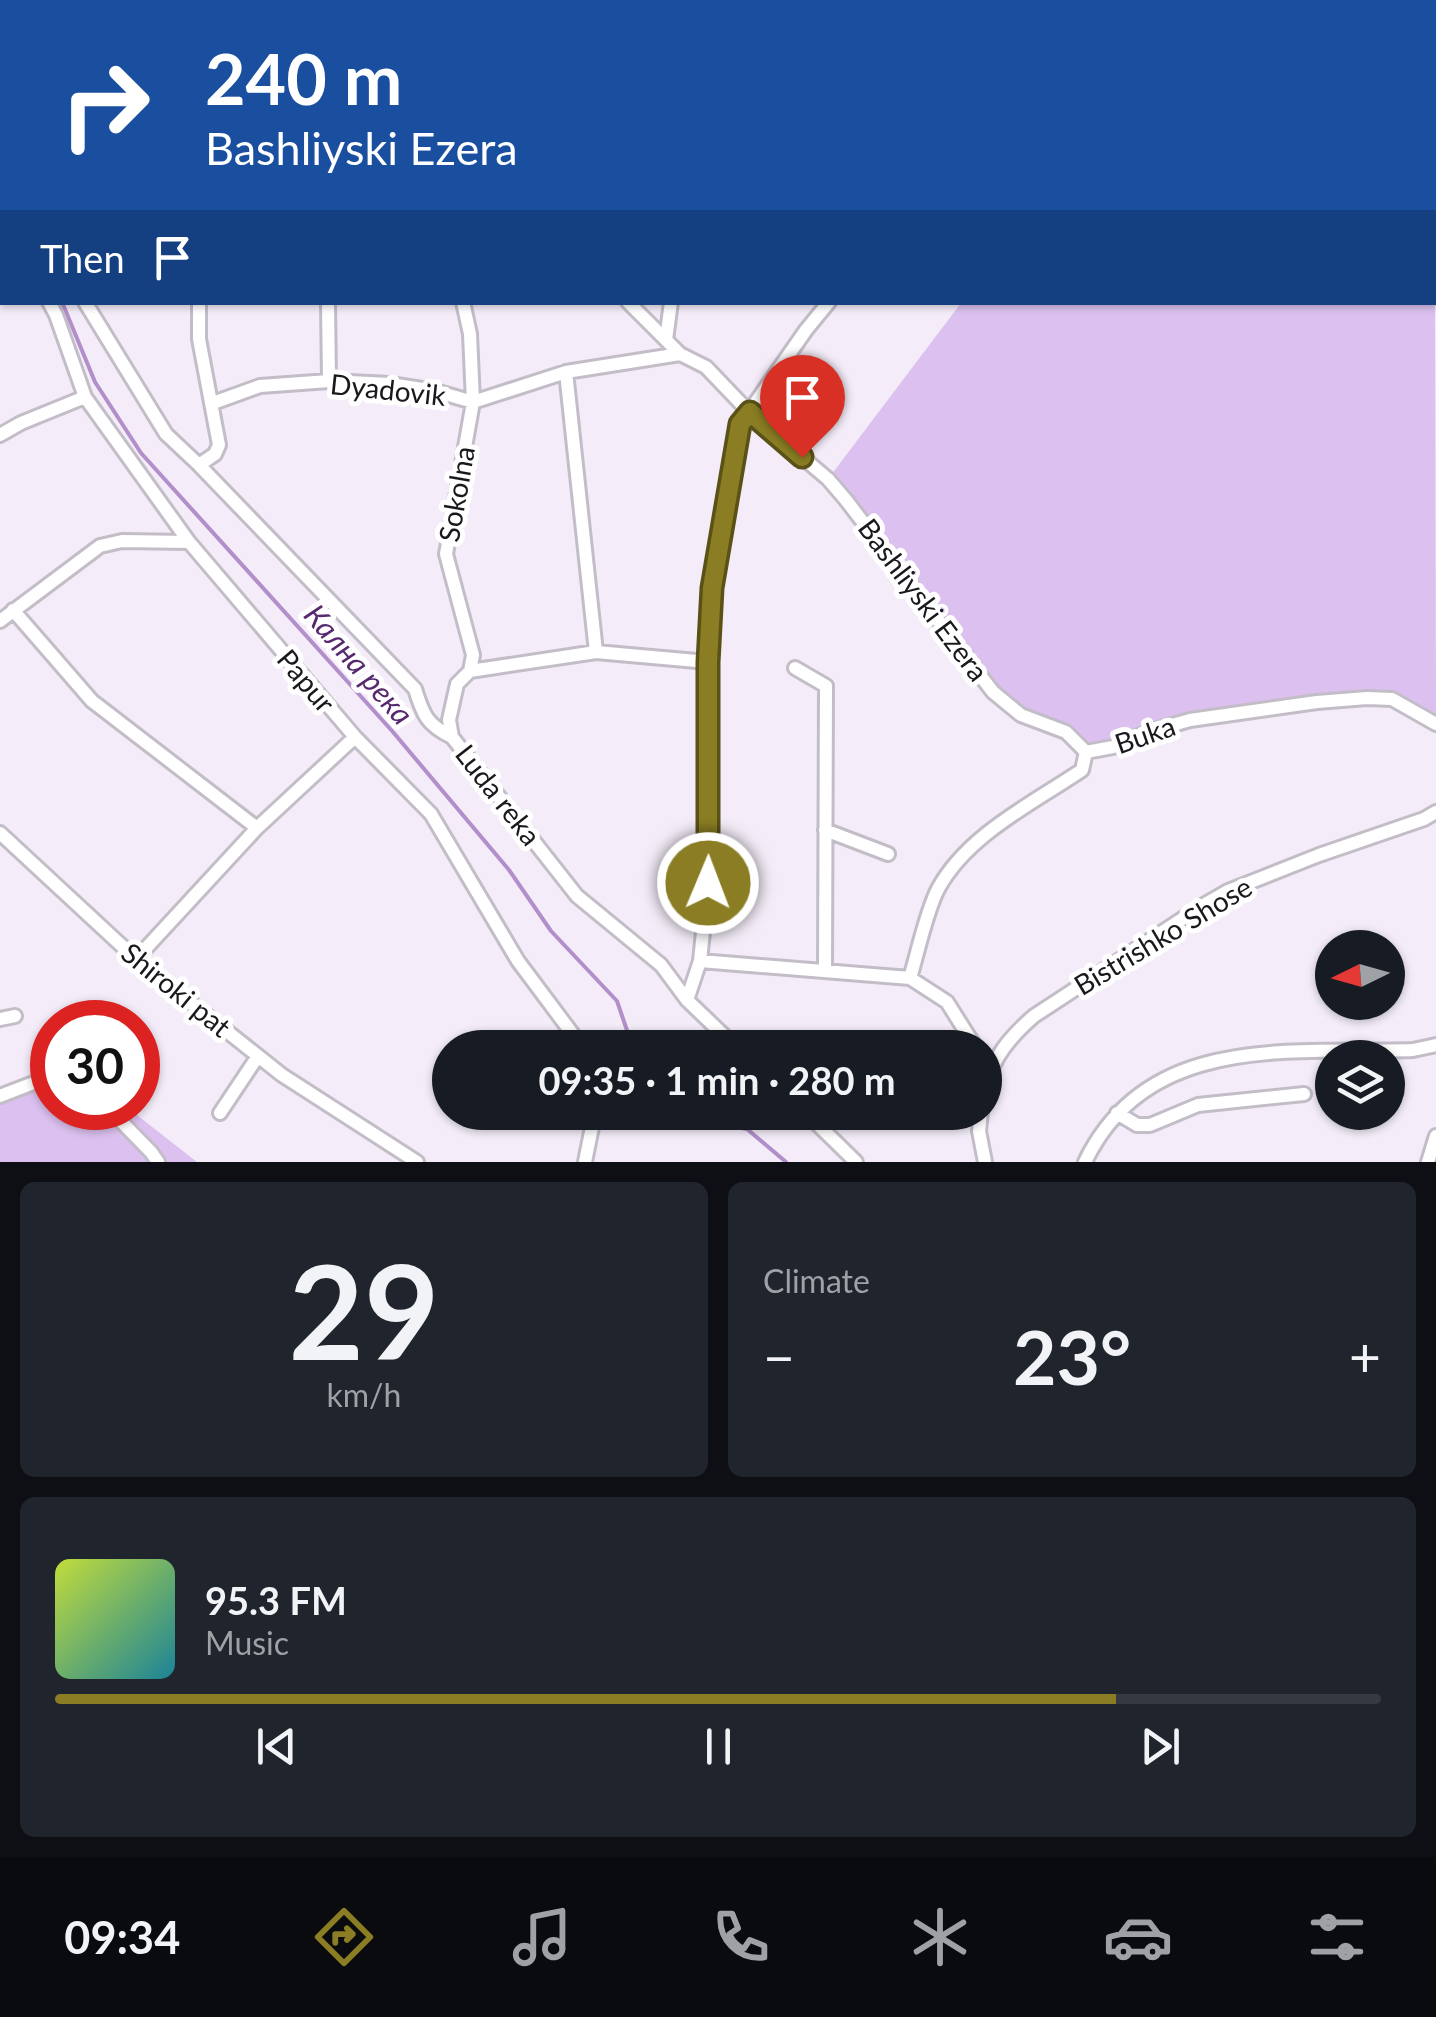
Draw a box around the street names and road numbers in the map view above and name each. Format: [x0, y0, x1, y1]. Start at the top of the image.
street label: Dyadovik [329, 366, 448, 412]
street label: Sokolna [431, 443, 481, 544]
street label: Bashliyski Ezera [852, 511, 996, 687]
street label: Papur [271, 642, 343, 719]
street label: Buka [1110, 708, 1179, 760]
street label: Luda reka [449, 737, 549, 852]
street label: Bistrishko Shose [1068, 869, 1257, 1002]
street label: Shiroki pat [115, 935, 238, 1043]

